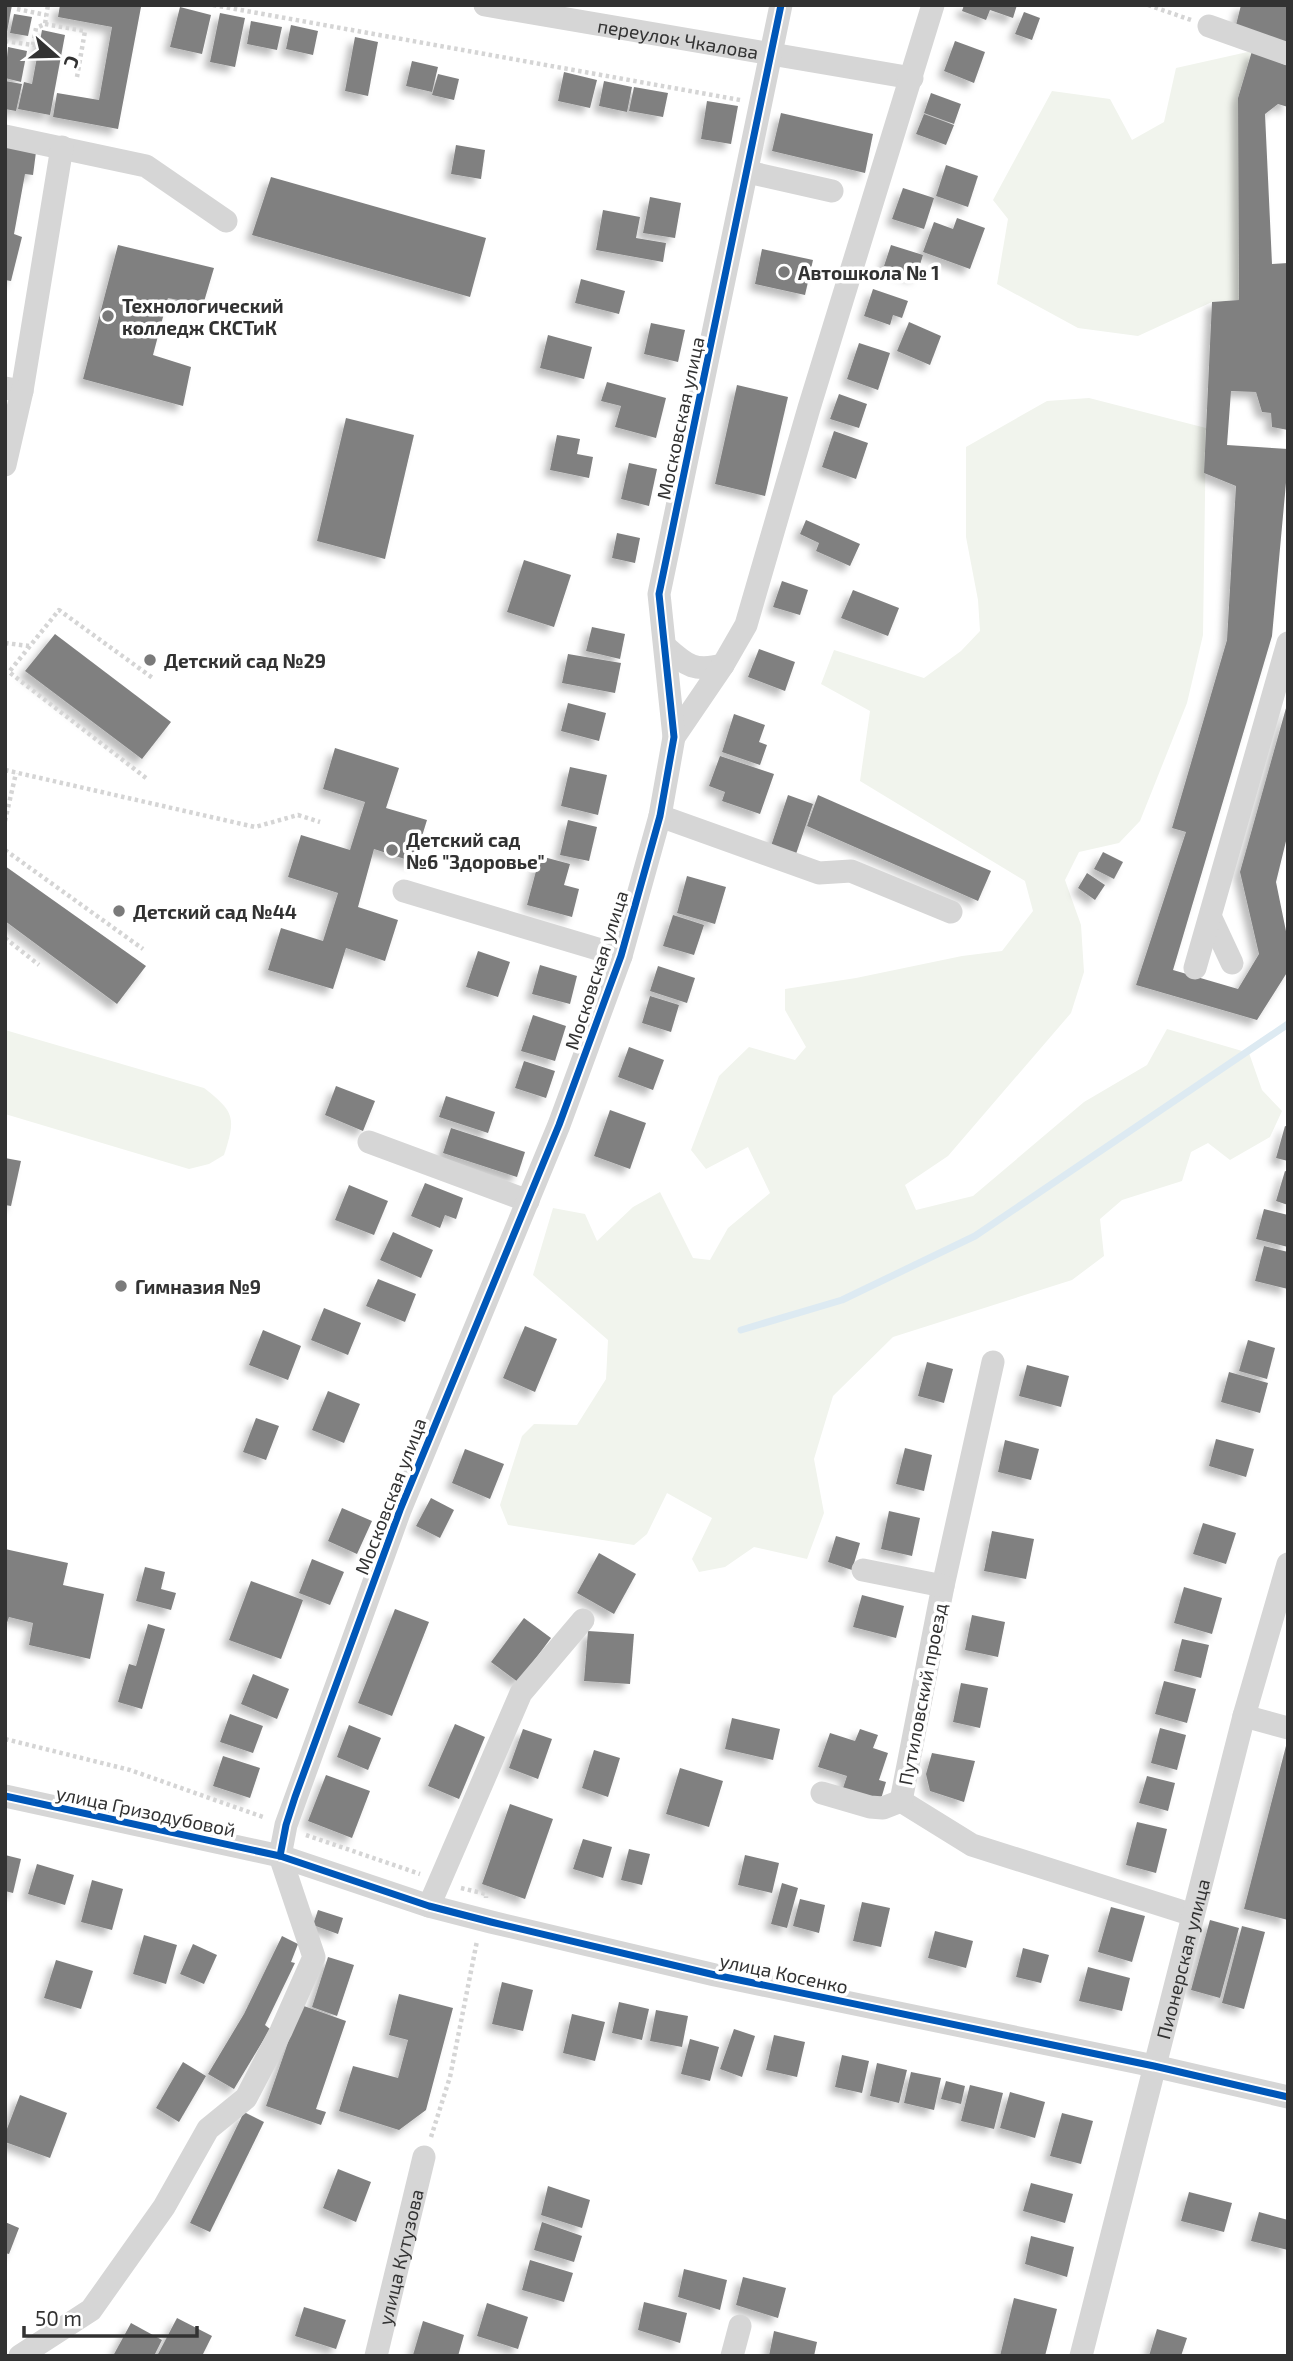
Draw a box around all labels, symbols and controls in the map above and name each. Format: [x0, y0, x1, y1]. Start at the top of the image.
street label: переулок Чкалова [596, 13, 761, 63]
north arrow [21, 21, 91, 91]
text: С [60, 53, 85, 71]
place label: Автошкола № 1 [798, 261, 939, 284]
marker: Автошкола № 1 [776, 264, 792, 280]
place label: Технологический колледж СКСТиК [122, 294, 284, 339]
marker: Технологический колледж СКСТиК [100, 308, 116, 324]
street label: Московская улица [651, 334, 709, 502]
place label: Детский сад №29 [164, 649, 326, 672]
marker: Детский сад №29 [142, 652, 158, 668]
place label: Детский сад №6 "Здоровье" [406, 828, 545, 873]
marker: Детский сад №6 "Здоровье" [384, 842, 400, 858]
street label: Московская улица [559, 888, 634, 1053]
place label: Детский сад №44 [133, 900, 297, 923]
marker: Детский сад №44 [111, 903, 127, 919]
place label: Гимназия №9 [135, 1275, 261, 1298]
marker: Гимназия №9 [113, 1278, 129, 1294]
street label: Московская улица [350, 1414, 431, 1578]
street label: Путиловский проезд [893, 1601, 952, 1787]
street label: улица Гризодубовой [54, 1781, 238, 1842]
street label: Пионерская улица [1151, 1876, 1214, 2041]
street label: улица Косенко [717, 1948, 850, 1999]
street label: улица Кутузова [372, 2186, 427, 2327]
scale bar [24, 2294, 198, 2338]
text: 50 m [35, 2305, 82, 2330]

